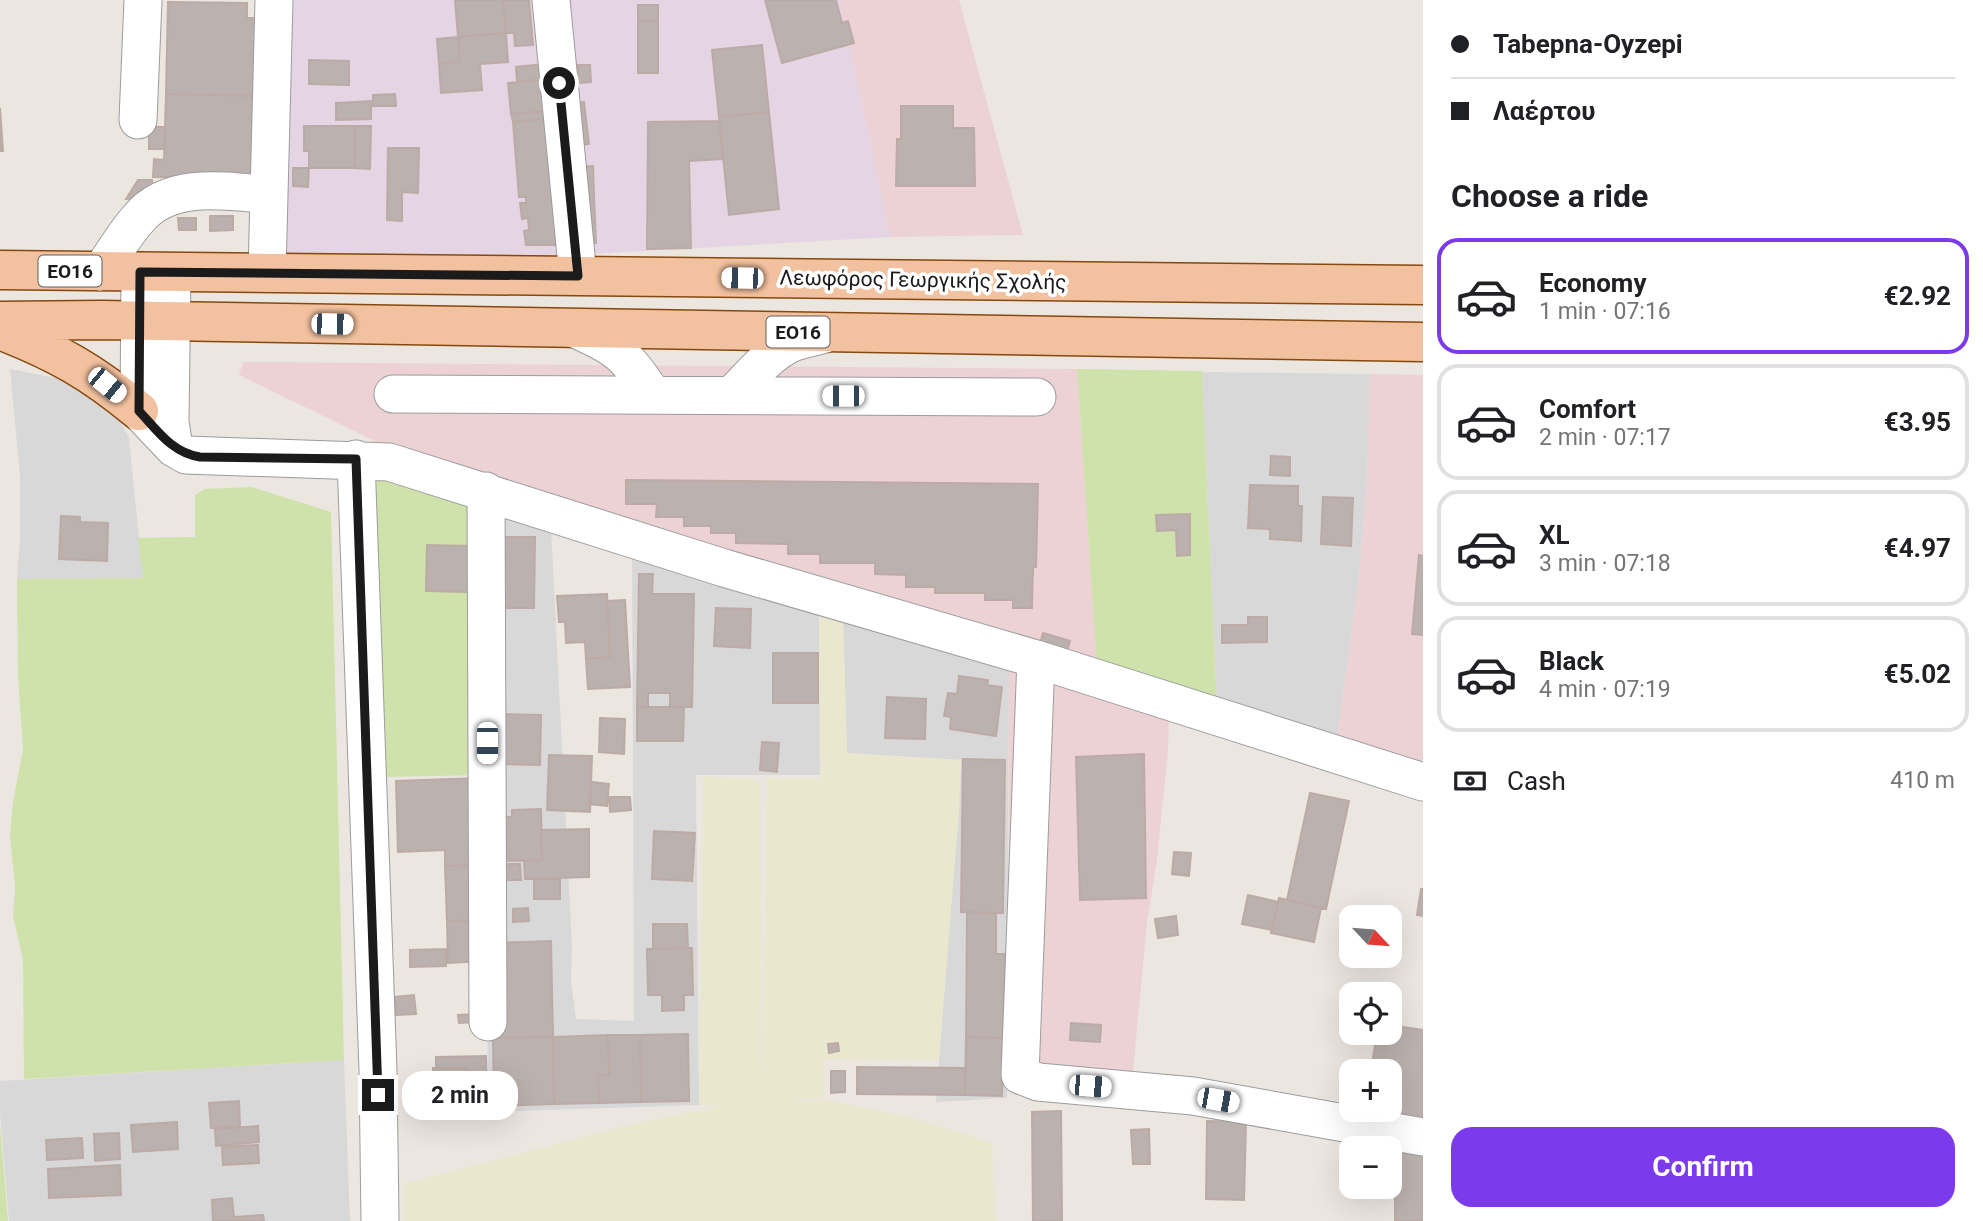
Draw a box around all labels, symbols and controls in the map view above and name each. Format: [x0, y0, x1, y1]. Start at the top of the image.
text: Tabepna-Oyzepi [1493, 29, 1683, 59]
route start [543, 67, 575, 99]
text: Λαέρτου [1493, 96, 1595, 126]
text: Choose a ride [1451, 177, 1648, 215]
road number: ΕΟ16 [38, 256, 102, 286]
street label: Λεωφόρος Γεωργικής Σχολής [779, 265, 1067, 295]
icon: car [1455, 265, 1518, 328]
car [721, 267, 764, 289]
text: Economy [1539, 268, 1646, 298]
text: €2.92 [1884, 281, 1951, 311]
text: 1 min · 07:16 [1539, 298, 1671, 325]
car [311, 313, 354, 335]
road number: ΕΟ16 [766, 316, 830, 348]
car [85, 364, 130, 406]
car [823, 386, 865, 407]
icon: car [1455, 391, 1518, 454]
text: Comfort [1539, 394, 1636, 424]
text: €3.95 [1884, 407, 1951, 437]
text: 2 min · 07:17 [1539, 424, 1671, 451]
icon: car [1455, 517, 1518, 580]
text: XL [1539, 520, 1570, 550]
text: €4.97 [1884, 533, 1951, 563]
text: 3 min · 07:18 [1539, 550, 1671, 577]
icon: car [1455, 643, 1518, 706]
text: Black [1539, 646, 1604, 676]
text: €5.02 [1884, 659, 1951, 689]
text: 4 min · 07:19 [1539, 676, 1671, 703]
car [477, 722, 498, 764]
icon: cash [1451, 762, 1489, 800]
text: Cash [1507, 766, 1566, 796]
text: 410 m [1890, 767, 1955, 794]
north arrow [1339, 905, 1402, 968]
map controls [1339, 905, 1402, 1199]
button: locate [1339, 982, 1402, 1045]
button: + [1339, 1059, 1402, 1122]
callout: 2 min [402, 1070, 518, 1120]
car [1069, 1074, 1112, 1098]
route end [362, 1079, 394, 1111]
text: 2 min [431, 1082, 489, 1109]
car [1196, 1086, 1241, 1114]
button: Confirm [1451, 1127, 1955, 1207]
button: − [1339, 1136, 1402, 1199]

